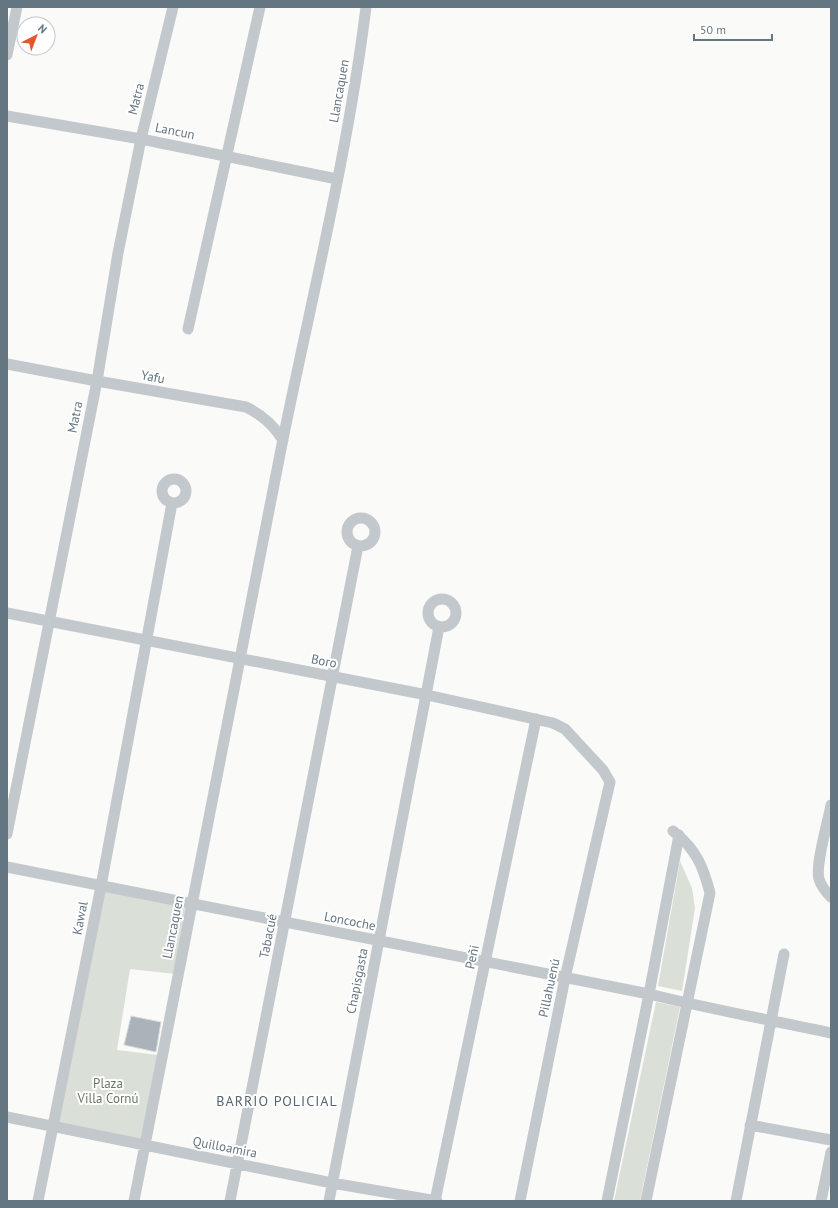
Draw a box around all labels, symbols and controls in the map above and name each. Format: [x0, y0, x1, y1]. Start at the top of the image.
north arrow [16, 16, 56, 56]
scale bar [694, 16, 772, 42]
text: N [35, 21, 50, 36]
text: 50 m [700, 22, 726, 37]
street label: Llancaquen [325, 58, 353, 124]
street label: Matra [124, 81, 148, 117]
street label: Lancun [154, 119, 196, 143]
street label: Yafu [140, 367, 166, 387]
street label: Matra [64, 400, 86, 434]
street label: Boro [310, 650, 338, 672]
street label: Llancaquen [159, 894, 187, 960]
street label: Kawal [68, 900, 92, 936]
street label: Loncoche [323, 908, 377, 934]
street label: Tabacué [255, 912, 281, 960]
street label: Peñi [461, 943, 483, 971]
street label: Chapisgasta [342, 947, 372, 1015]
street label: Pillahuenú [534, 957, 564, 1019]
park label: Plaza Villa Cornú [77, 1075, 138, 1107]
district label: BARRIO POLICIAL [216, 1092, 338, 1110]
street label: Quilloamira [191, 1132, 259, 1162]

